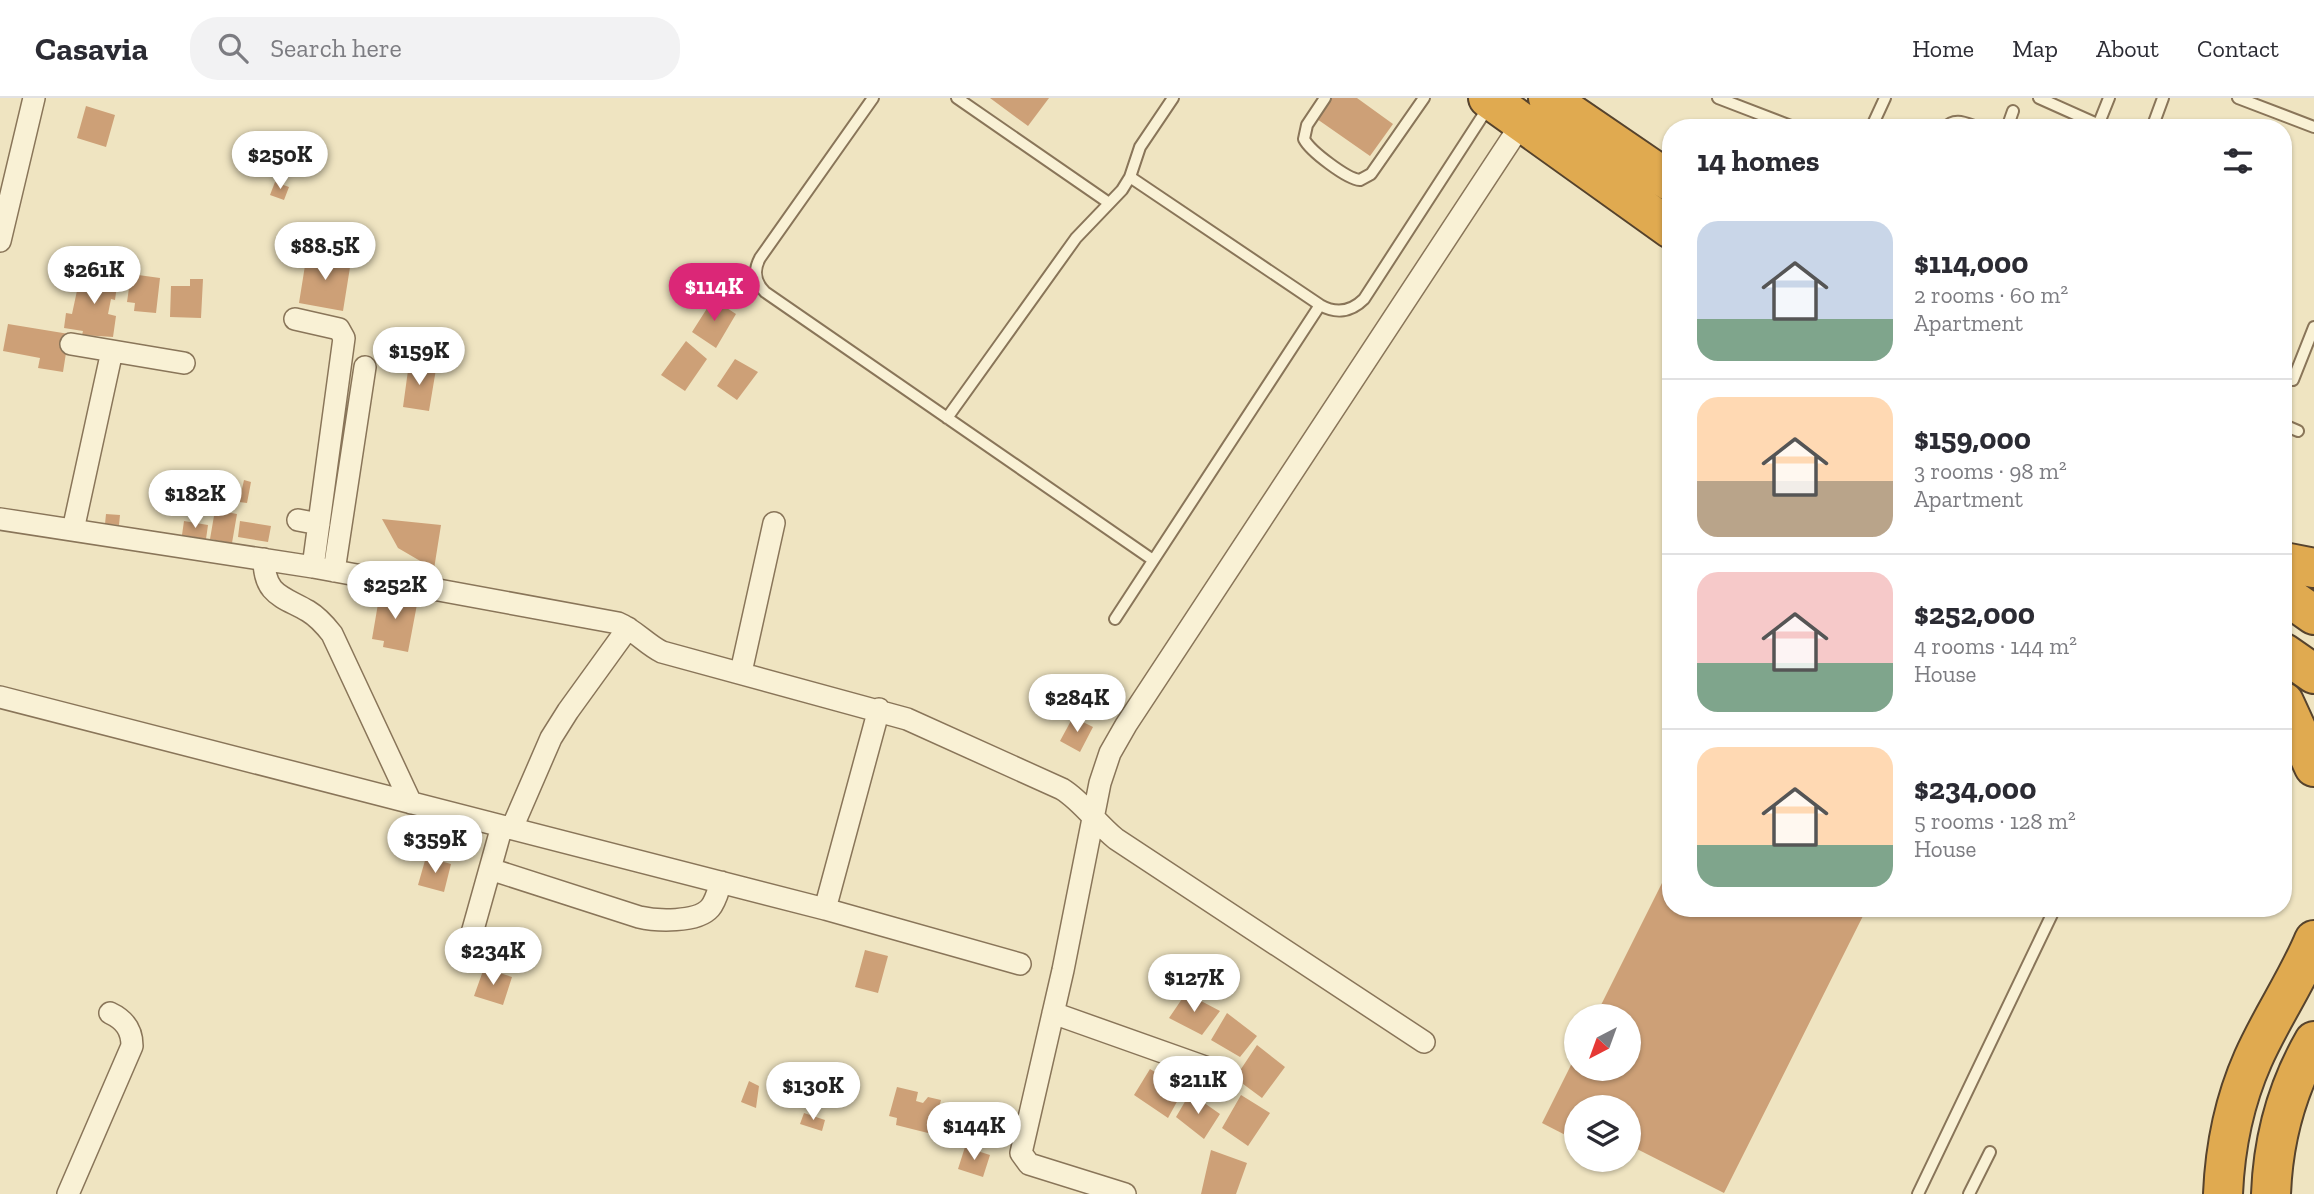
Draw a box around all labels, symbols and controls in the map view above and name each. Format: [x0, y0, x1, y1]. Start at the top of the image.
search box [190, 17, 680, 80]
text: Casavia [35, 29, 148, 68]
icon: search [214, 29, 252, 67]
text: Search here [270, 32, 402, 64]
text: Home [1912, 34, 1974, 63]
text: Map [2012, 34, 2058, 63]
text: About [2096, 34, 2159, 63]
text: Contact [2197, 34, 2279, 63]
pin: $250K [231, 132, 329, 191]
text: $250K [248, 140, 312, 168]
icon: filters [2219, 142, 2257, 180]
text: 14 homes [1697, 143, 1820, 179]
pin: $88.5K [268, 222, 382, 282]
text: $88.5K [291, 231, 359, 259]
text: $114,000 [1914, 245, 2029, 281]
pin: $261K [45, 246, 143, 306]
icon: home [1753, 249, 1837, 333]
text: $261K [64, 255, 124, 283]
pin: $114K [665, 264, 763, 323]
text: $114K [685, 272, 743, 300]
text: 2 rooms · 60 m² [1914, 281, 2068, 309]
text: Apartment [1914, 309, 2023, 337]
pin: $159K [370, 328, 468, 387]
text: $159K [389, 336, 449, 364]
text: $159,000 [1914, 421, 2031, 457]
icon: home [1753, 425, 1837, 509]
text: 3 rooms · 98 m² [1914, 457, 2067, 485]
pin: $182K [146, 470, 244, 530]
text: $182K [165, 479, 225, 507]
text: Apartment [1914, 485, 2023, 513]
pin: $252K [346, 561, 444, 621]
text: $252K [363, 570, 427, 598]
text: $252,000 [1914, 596, 2035, 632]
icon: home [1753, 600, 1837, 684]
text: 4 rooms · 144 m² [1914, 632, 2077, 660]
text: House [1914, 660, 1976, 688]
pin: $284K [1028, 674, 1126, 734]
text: $284K [1045, 683, 1109, 711]
text: $234,000 [1914, 771, 2036, 807]
icon: home [1753, 775, 1837, 859]
text: 5 rooms · 128 m² [1914, 807, 2076, 835]
pin: $359K [386, 816, 484, 875]
text: $359K [403, 824, 467, 852]
text: House [1914, 835, 1976, 863]
pin: $234K [444, 928, 542, 987]
text: $234K [461, 936, 525, 964]
pin: $127K [1145, 954, 1243, 1014]
text: $127K [1164, 963, 1224, 991]
north arrow [1564, 1004, 1642, 1082]
map controls [1564, 1004, 1641, 1172]
pin: $211K [1149, 1056, 1247, 1116]
pin: $130K [764, 1062, 862, 1122]
text: $211K [1169, 1065, 1227, 1093]
text: $130K [782, 1071, 844, 1099]
button: layers [1564, 1095, 1641, 1172]
pin: $144K [925, 1102, 1023, 1162]
text: $144K [943, 1111, 1005, 1139]

